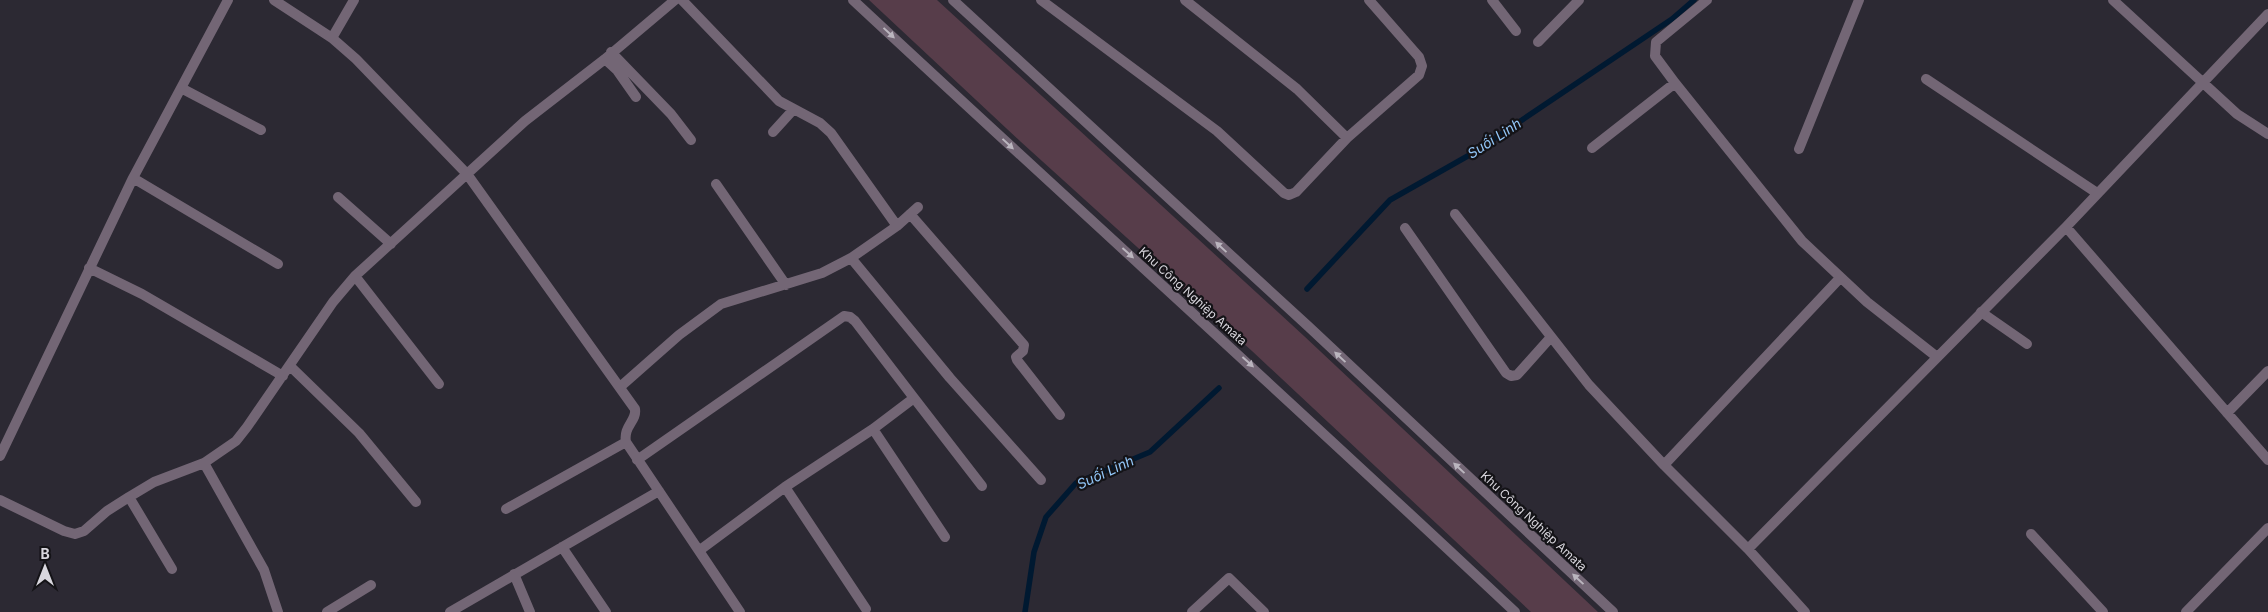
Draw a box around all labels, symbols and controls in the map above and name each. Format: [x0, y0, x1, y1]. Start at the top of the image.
one-way arrow [882, 27, 894, 39]
water label: Suối Linh [1464, 114, 1524, 162]
one-way arrow [1001, 138, 1013, 150]
one-way arrow [1215, 241, 1227, 253]
street label: Khu Công Nghiệp Amata [1136, 244, 1250, 348]
one-way arrow [1121, 248, 1134, 259]
one-way arrow [1335, 351, 1347, 363]
one-way arrow [1242, 357, 1255, 368]
water label: Suối Linh [1074, 451, 1136, 493]
one-way arrow [1453, 462, 1465, 474]
street label: Khu Công Nghiệp Amata [1478, 468, 1590, 574]
north arrow [20, 542, 70, 592]
text: B [40, 545, 50, 562]
one-way arrow [1572, 573, 1584, 585]

